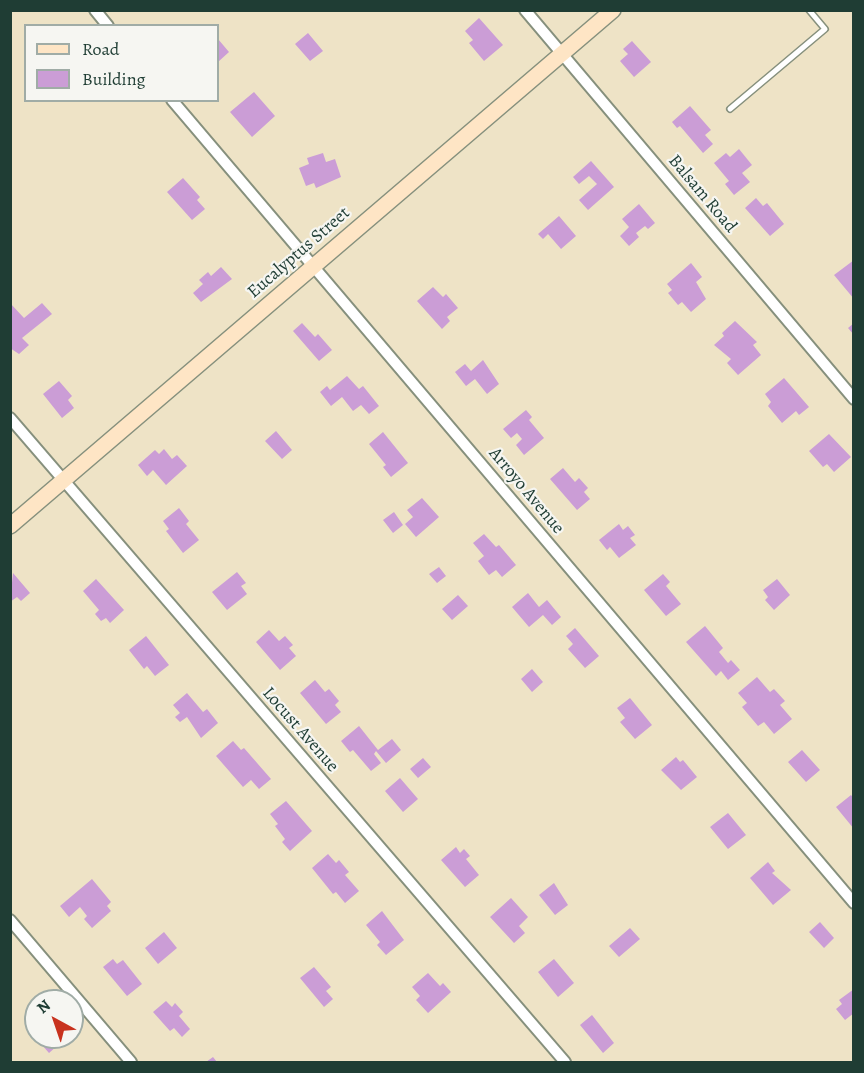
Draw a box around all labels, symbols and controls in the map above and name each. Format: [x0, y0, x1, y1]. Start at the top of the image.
legend [24, 24, 219, 102]
text: Road [82, 37, 119, 61]
text: Building [82, 67, 146, 91]
street label: Balsam Road [663, 151, 741, 237]
street label: Eucalyptus Street [243, 203, 355, 303]
street label: Arroyo Avenue [484, 443, 568, 539]
street label: Locust Avenue [257, 683, 343, 777]
north arrow [24, 989, 84, 1049]
text: N [32, 995, 55, 1019]

